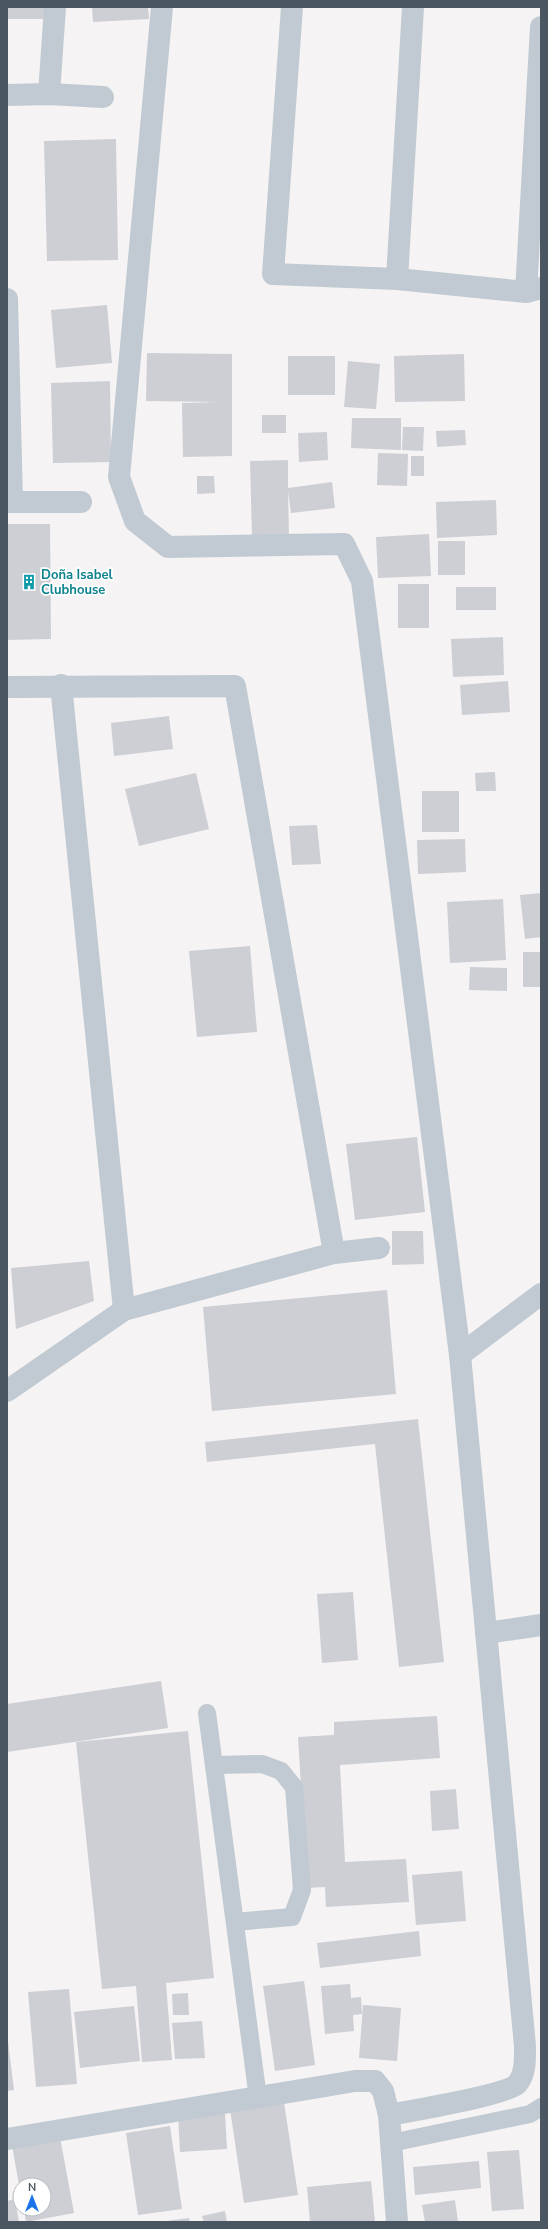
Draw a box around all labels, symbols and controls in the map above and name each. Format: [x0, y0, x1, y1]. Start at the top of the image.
place label: Doña Isabel Clubhouse [41, 566, 114, 599]
building icon: Doña Isabel Clubhouse [20, 573, 38, 591]
north arrow [12, 2177, 52, 2217]
text: N [28, 2180, 36, 2195]

